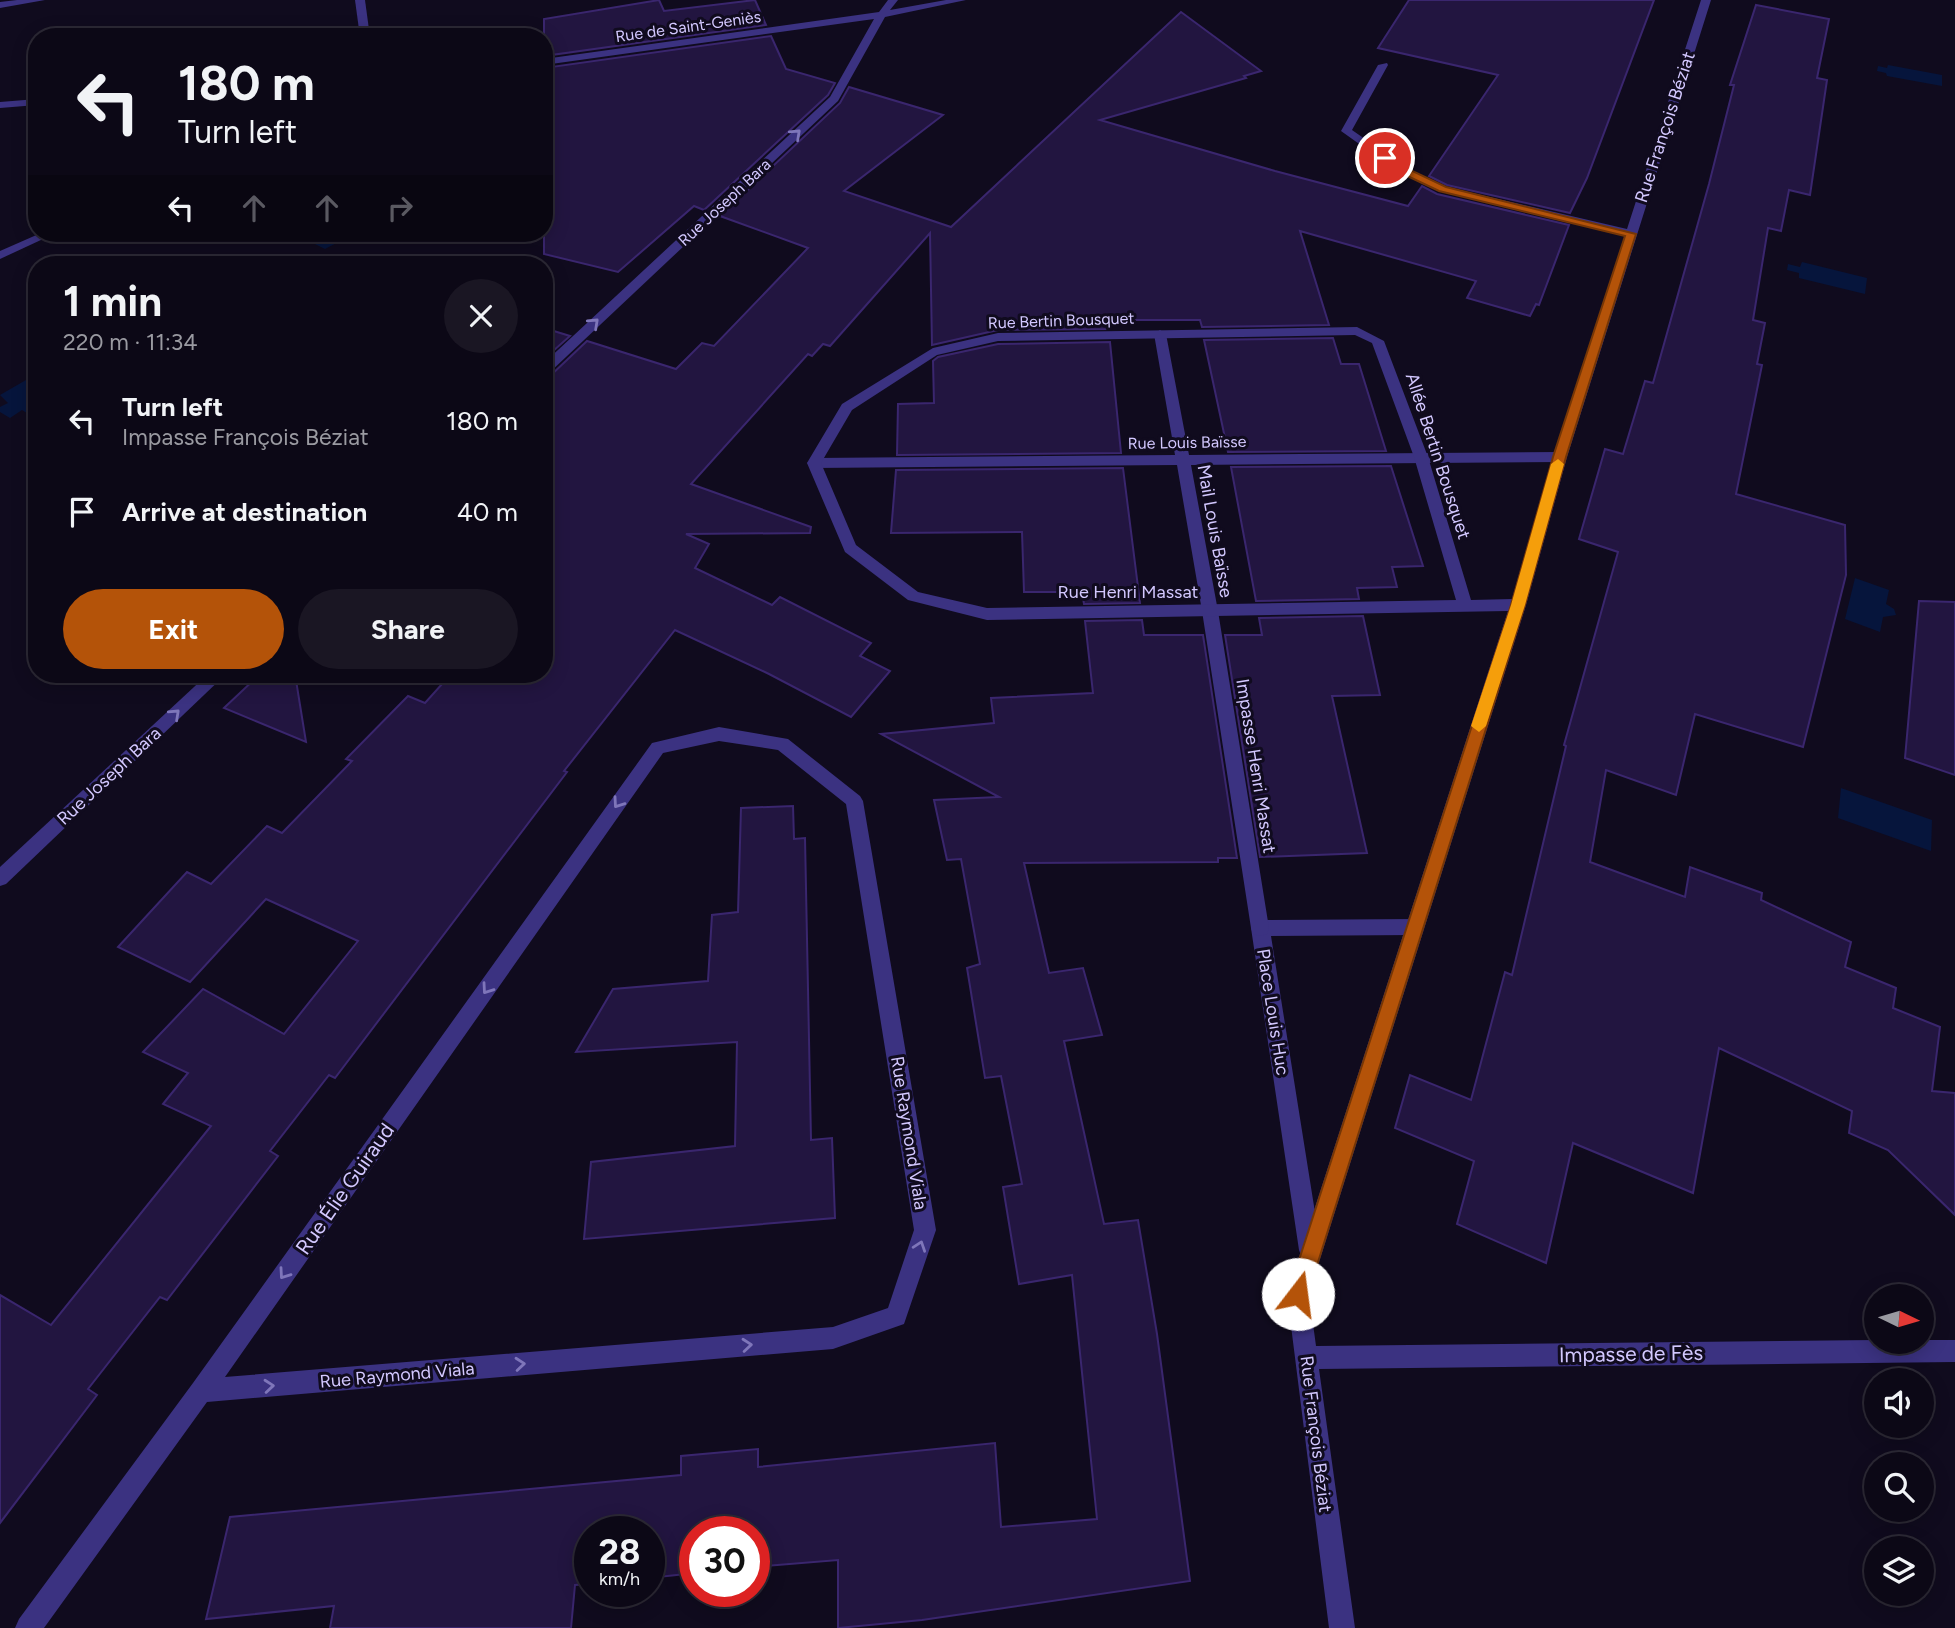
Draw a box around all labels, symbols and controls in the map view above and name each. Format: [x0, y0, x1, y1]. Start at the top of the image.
street label: Rue de Saint-Geniès [614, 7, 762, 46]
street label: Rue François Béziat [1630, 49, 1700, 205]
text: 180 m [178, 53, 315, 112]
icon: left [63, 56, 154, 147]
text: Turn left [178, 113, 297, 151]
pin [1355, 128, 1415, 188]
one-way arrow [788, 130, 801, 143]
icon: arrive [1366, 139, 1404, 177]
street label: Rue Joseph Bara [674, 155, 774, 250]
icon: left [162, 189, 200, 227]
icon: ahead [235, 189, 273, 227]
icon: ahead [308, 189, 346, 227]
icon: right [381, 189, 419, 227]
text: 1 min [63, 276, 162, 327]
button: close [444, 279, 518, 353]
street label: Rue Bertin Bousquet [987, 308, 1135, 333]
one-way arrow [586, 319, 599, 331]
text: 220 m · 11:34 [63, 328, 198, 356]
street label: Allée Bertin Bousquet [1401, 370, 1475, 542]
text: Turn left [122, 391, 223, 423]
icon: left [63, 402, 101, 440]
text: 180 m [446, 405, 518, 437]
text: Impasse François Béziat [122, 423, 369, 451]
street label: Rue Louis Baïsse [1128, 432, 1247, 453]
street label: Mail Louis Baïsse [1192, 463, 1238, 599]
icon: arrive [63, 493, 101, 531]
text: Arrive at destination [122, 496, 367, 528]
text: 40 m [457, 496, 518, 528]
street label: Rue Henri Massat [1058, 581, 1199, 603]
button: Exit [63, 589, 284, 669]
button: Share [298, 589, 518, 669]
street label: Impasse Henri Massat [1231, 677, 1281, 855]
one-way arrow [167, 710, 180, 722]
street label: Rue Joseph Bara [52, 722, 166, 830]
one-way arrow [614, 795, 626, 808]
street label: Place Louis Huc [1252, 947, 1294, 1077]
one-way arrow [483, 981, 495, 994]
street label: Rue Raymond Viala [886, 1055, 932, 1211]
street label: Rue Élie Guiraud [290, 1118, 399, 1259]
one-way arrow [912, 1240, 926, 1253]
position arrow [1261, 1257, 1335, 1331]
one-way arrow [280, 1266, 292, 1279]
north arrow [1864, 1284, 1934, 1354]
map controls [1864, 1284, 1934, 1606]
one-way arrow [741, 1338, 752, 1353]
street label: Impasse de Fès [1559, 1340, 1703, 1367]
street label: Rue François Béziat [1295, 1354, 1337, 1514]
street label: Rue Raymond Viala [319, 1357, 475, 1393]
one-way arrow [515, 1357, 526, 1372]
button: sound [1864, 1368, 1934, 1438]
one-way arrow [264, 1379, 275, 1394]
button: search [1864, 1452, 1934, 1522]
speed limit sign: 30 [679, 1516, 770, 1607]
text: 28 [599, 1531, 640, 1573]
button: layers [1864, 1536, 1934, 1606]
text: km/h [599, 1568, 640, 1590]

